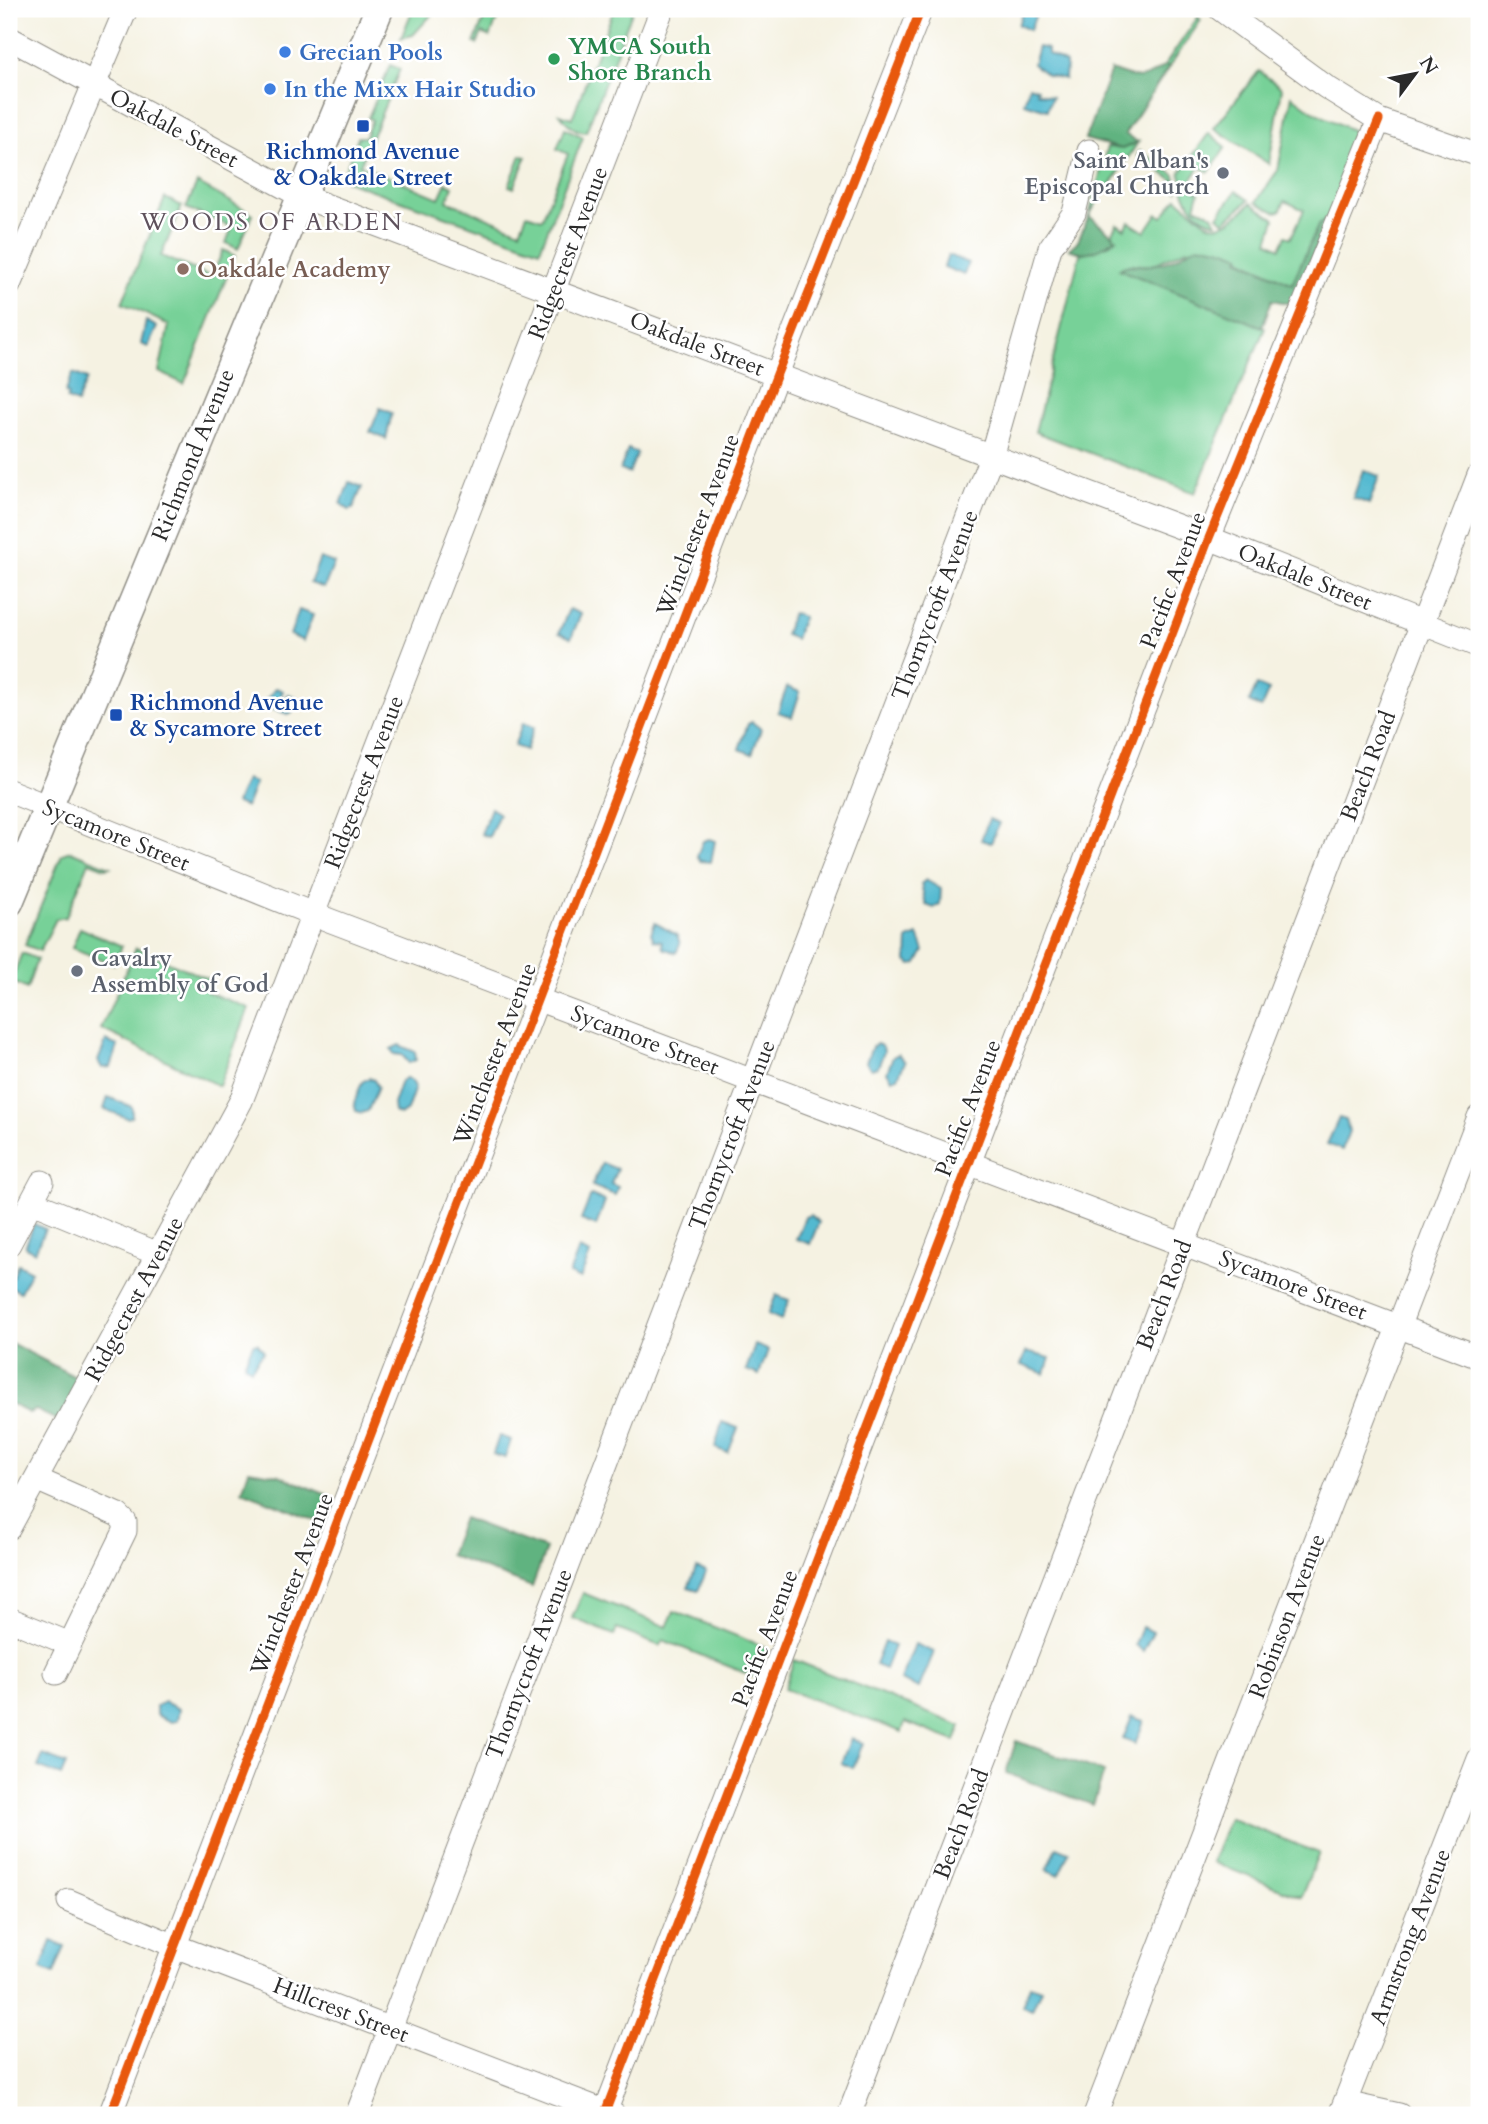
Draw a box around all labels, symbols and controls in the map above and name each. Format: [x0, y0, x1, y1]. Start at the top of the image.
place label: YMCA South Shore Branch [568, 31, 711, 88]
place label: Grecian Pools [299, 37, 443, 68]
north arrow [1380, 38, 1450, 108]
marker: Grecian Pools [277, 44, 293, 60]
marker: YMCA South Shore Branch [546, 51, 562, 67]
text: N [1413, 52, 1444, 80]
place label: In the Mixx Hair Studio [284, 74, 536, 105]
street label: Oakdale Street [104, 81, 244, 175]
marker: In the Mixx Hair Studio [262, 81, 278, 97]
marker: Richmond Avenue & Oakdale Street [355, 118, 371, 134]
place label: Richmond Avenue & Oakdale Street [266, 136, 460, 193]
place label: Saint Alban's Episcopal Church [1024, 145, 1209, 202]
street label: Ridgecrest Avenue [521, 162, 615, 344]
marker: Saint Alban's Episcopal Church [1215, 165, 1231, 181]
district label: WOODS OF ARDEN [139, 206, 404, 239]
place label: Oakdale Academy [197, 254, 391, 285]
marker: Oakdale Academy [175, 261, 191, 277]
street label: Oakdale Street [625, 304, 769, 384]
street label: Richmond Avenue [144, 364, 242, 546]
street label: Winchester Avenue [649, 429, 747, 622]
street label: Thornycroft Avenue [884, 505, 986, 705]
street label: Pacific Avenue [1133, 507, 1213, 653]
street label: Oakdale Street [1233, 536, 1377, 618]
place label: Richmond Avenue & Sycamore Street [130, 687, 324, 744]
street label: Ridgecrest Avenue [317, 691, 411, 873]
street label: Beach Road [1333, 706, 1404, 826]
marker: Richmond Avenue & Sycamore Street [108, 707, 124, 723]
street label: Sycamore Street [38, 791, 194, 879]
place label: Cavalry Assembly of God [91, 943, 269, 1000]
street label: Winchester Avenue [446, 958, 544, 1151]
marker: Cavalry Assembly of God [69, 963, 85, 979]
street label: Sycamore Street [566, 998, 724, 1082]
street label: Thornycroft Avenue [681, 1035, 783, 1235]
street label: Pacific Avenue [928, 1035, 1008, 1181]
street label: Ridgecrest Avenue [77, 1211, 191, 1387]
street label: Beach Road [1129, 1235, 1200, 1355]
street label: Sycamore Street [1214, 1243, 1372, 1327]
street label: Winchester Avenue [243, 1488, 341, 1681]
street label: Robinson Avenue [1241, 1529, 1333, 1703]
street label: Thornycroft Avenue [478, 1564, 580, 1764]
street label: Pacific Avenue [725, 1565, 805, 1711]
street label: Beach Road [926, 1764, 997, 1884]
street label: Armstrong Avenue [1362, 1844, 1458, 2030]
street label: Hillcrest Street [269, 1970, 413, 2050]

